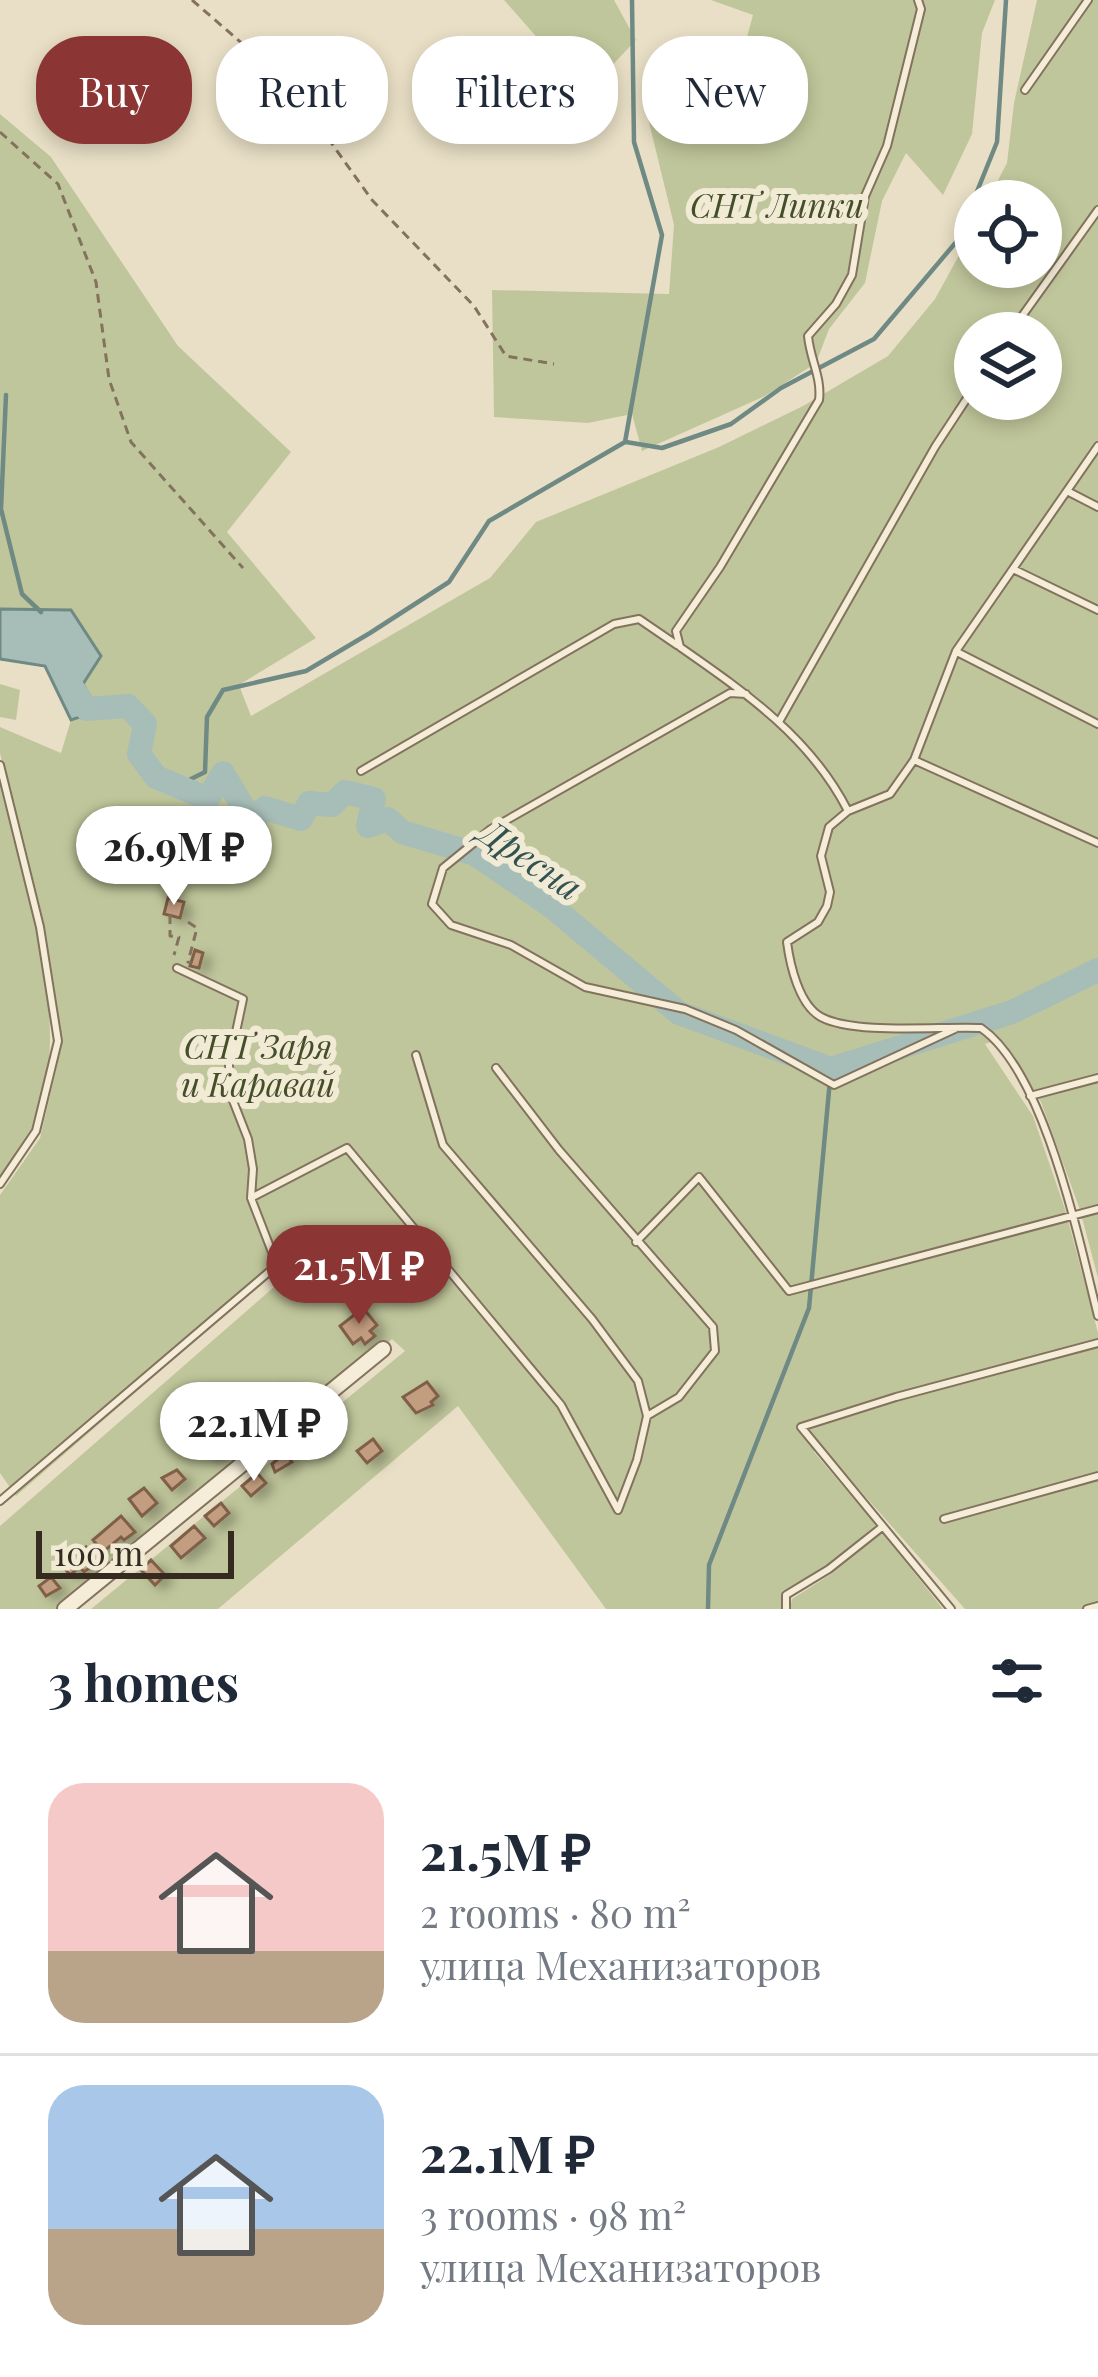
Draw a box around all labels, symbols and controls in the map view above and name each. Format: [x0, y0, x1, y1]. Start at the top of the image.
chip: Buy [36, 36, 192, 144]
chip: Rent [216, 36, 388, 144]
chip: Filters [412, 36, 618, 144]
chip: New [642, 36, 808, 144]
map controls [954, 180, 1062, 420]
button: locate [954, 180, 1062, 288]
park label: СНТ Липки [690, 182, 864, 226]
button: layers [954, 312, 1062, 420]
water label: Дресна [466, 803, 593, 910]
pin: 26.9M ₽ [63, 806, 285, 908]
text: 26.9M ₽ [103, 819, 245, 871]
park label: СНТ Заря и Каравай [181, 1023, 336, 1105]
pin: 21.5M ₽ [248, 1225, 470, 1327]
text: 21.5M ₽ [293, 1238, 425, 1290]
pin: 22.1M ₽ [143, 1382, 365, 1484]
text: 22.1M ₽ [187, 1395, 321, 1447]
scale bar [36, 1525, 234, 1578]
text: 100 m [54, 1530, 143, 1574]
text: 3 homes [48, 1647, 239, 1715]
icon: filters [984, 1648, 1050, 1714]
text: 21.5M ₽ [420, 1816, 592, 1884]
icon: home [144, 1831, 288, 1975]
text: 2 rooms · 80 m² [420, 1886, 691, 1938]
text: улица Механизаторов [420, 1938, 821, 1990]
text: 22.1M ₽ [420, 2118, 596, 2186]
icon: home [144, 2133, 288, 2277]
text: 3 rooms · 98 m² [420, 2188, 686, 2240]
text: улица Механизаторов [420, 2240, 821, 2292]

